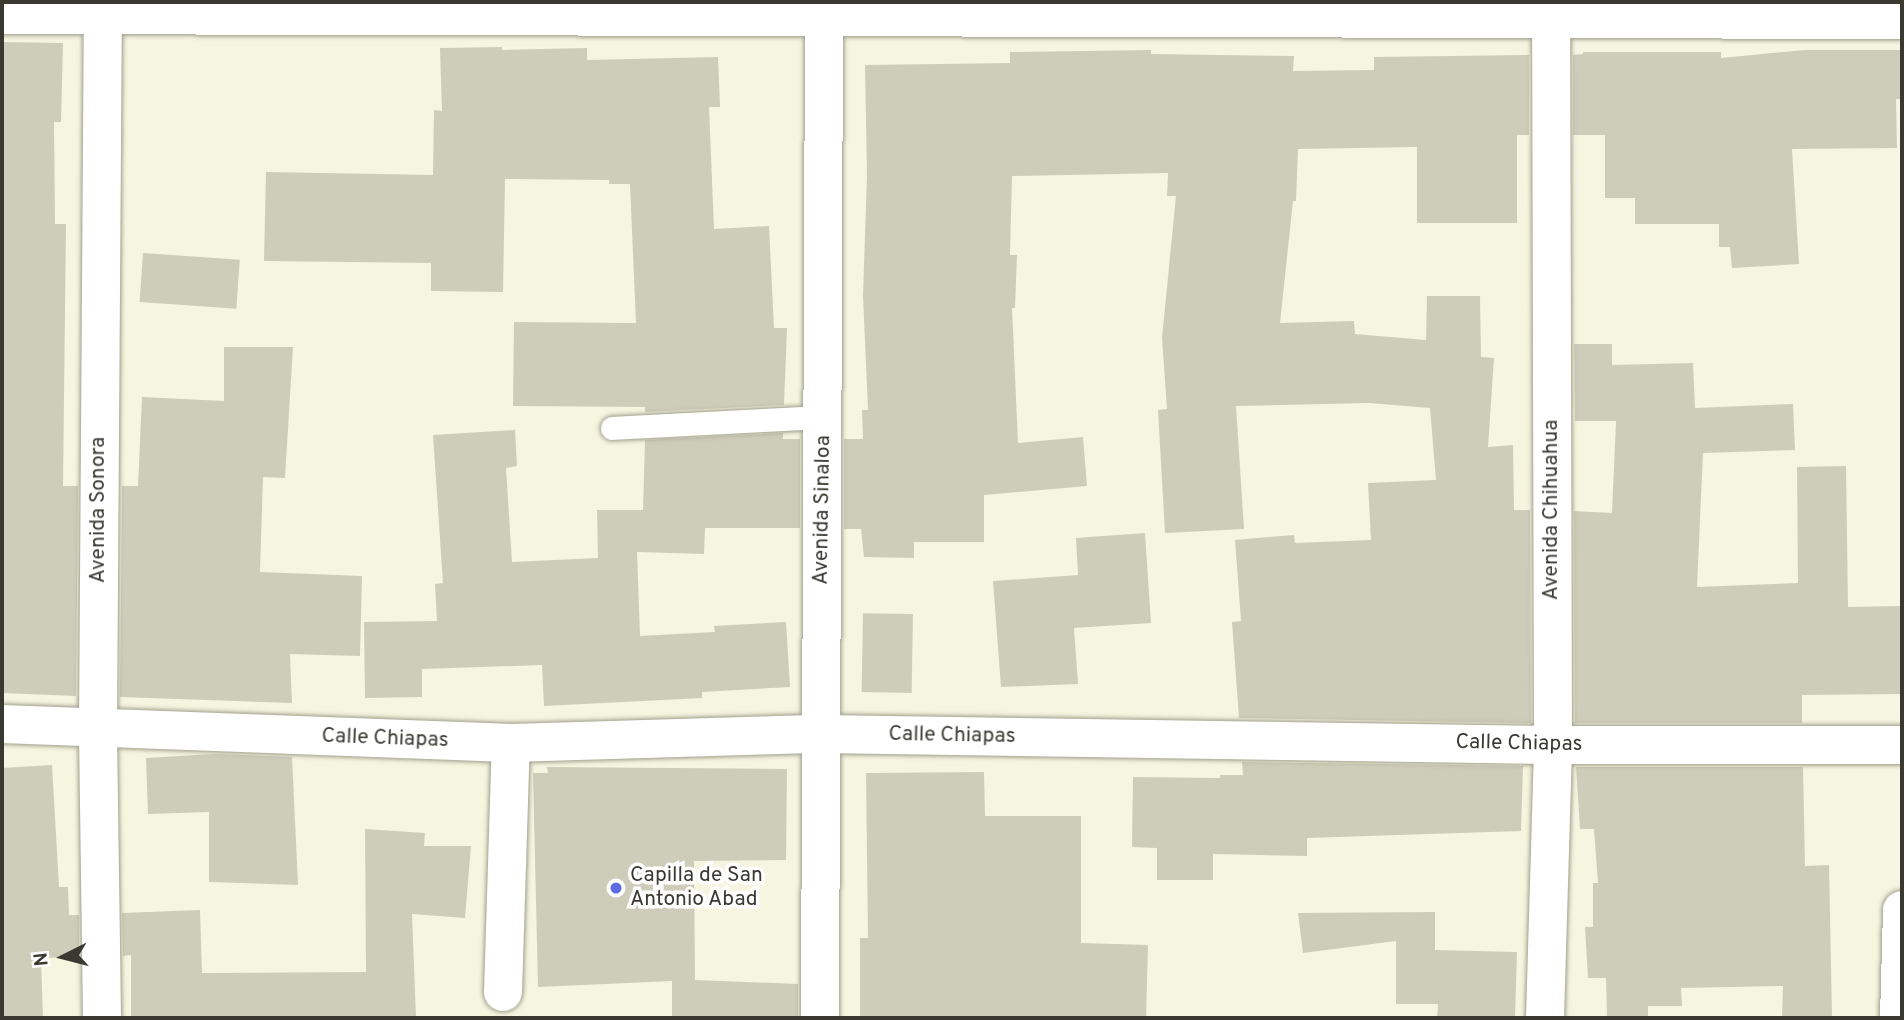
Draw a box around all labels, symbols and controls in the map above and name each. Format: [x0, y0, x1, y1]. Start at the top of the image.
street label: Avenida Chihuahua [1539, 420, 1565, 600]
street label: Avenida Sinaloa [809, 435, 837, 585]
street label: Avenida Sonora [86, 437, 112, 583]
street label: Calle Chiapas [888, 722, 1016, 750]
street label: Calle Chiapas [321, 724, 449, 754]
street label: Calle Chiapas [1455, 730, 1583, 758]
place label: Capilla de San Antonio Abad [630, 863, 763, 913]
marker: Capilla de San Antonio Abad [608, 880, 624, 896]
north arrow [28, 922, 98, 992]
text: N [29, 951, 55, 967]

